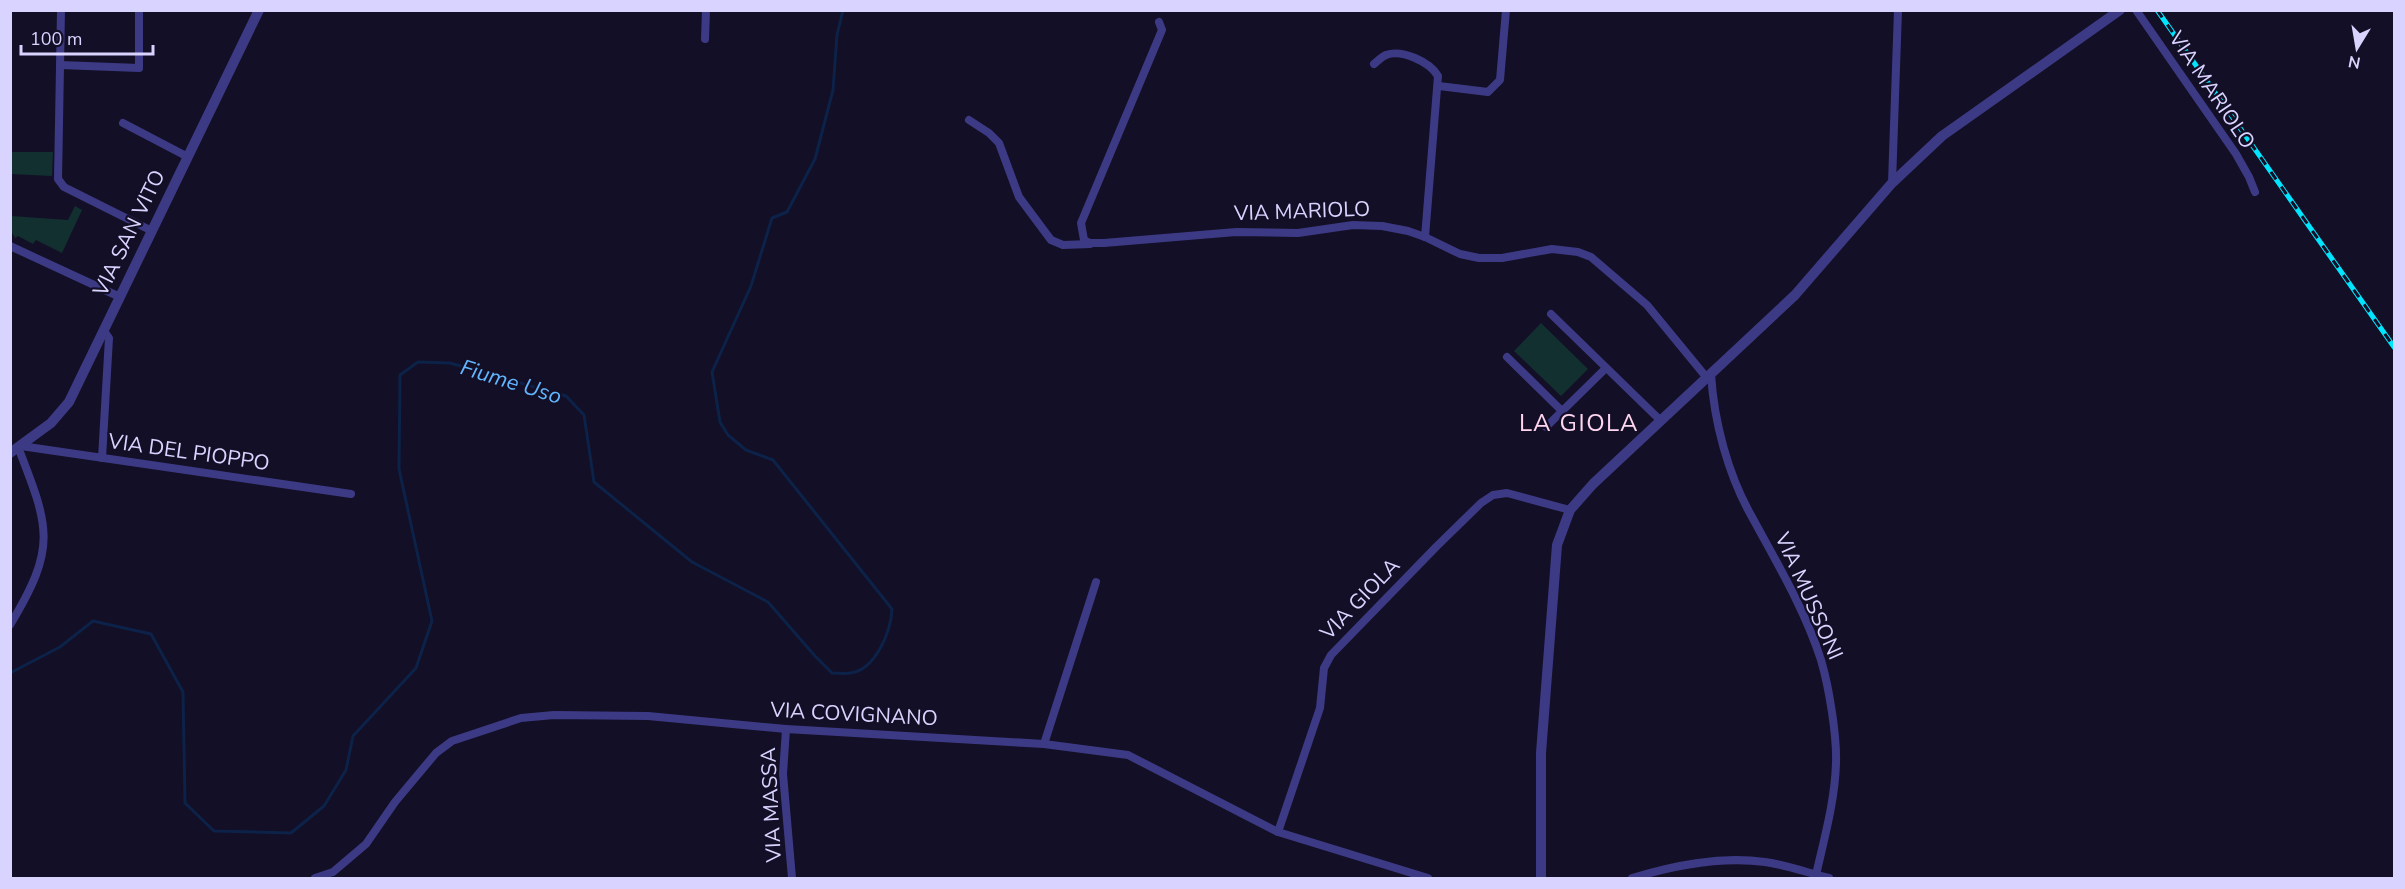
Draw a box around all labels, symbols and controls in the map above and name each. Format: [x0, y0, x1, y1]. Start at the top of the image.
scale bar [21, 18, 153, 56]
north arrow [2327, 18, 2387, 78]
street label: VIA MARIOLO [2162, 25, 2262, 154]
text: 100 m [30, 27, 82, 51]
text: N [2346, 50, 2362, 74]
street label: VIA SAN VITO [86, 165, 172, 302]
street label: VIA MARIOLO [1233, 195, 1370, 227]
water label: Fiume Uso [457, 352, 565, 412]
district label: LA GIOLA [1519, 407, 1639, 439]
street label: VIA DEL PIOPPO [106, 427, 271, 477]
street label: VIA MUSSONI [1768, 527, 1850, 664]
street label: VIA GIOLA [1313, 552, 1406, 647]
street label: VIA COVIGNANO [769, 696, 938, 732]
street label: VIA MASSA [754, 747, 788, 864]

